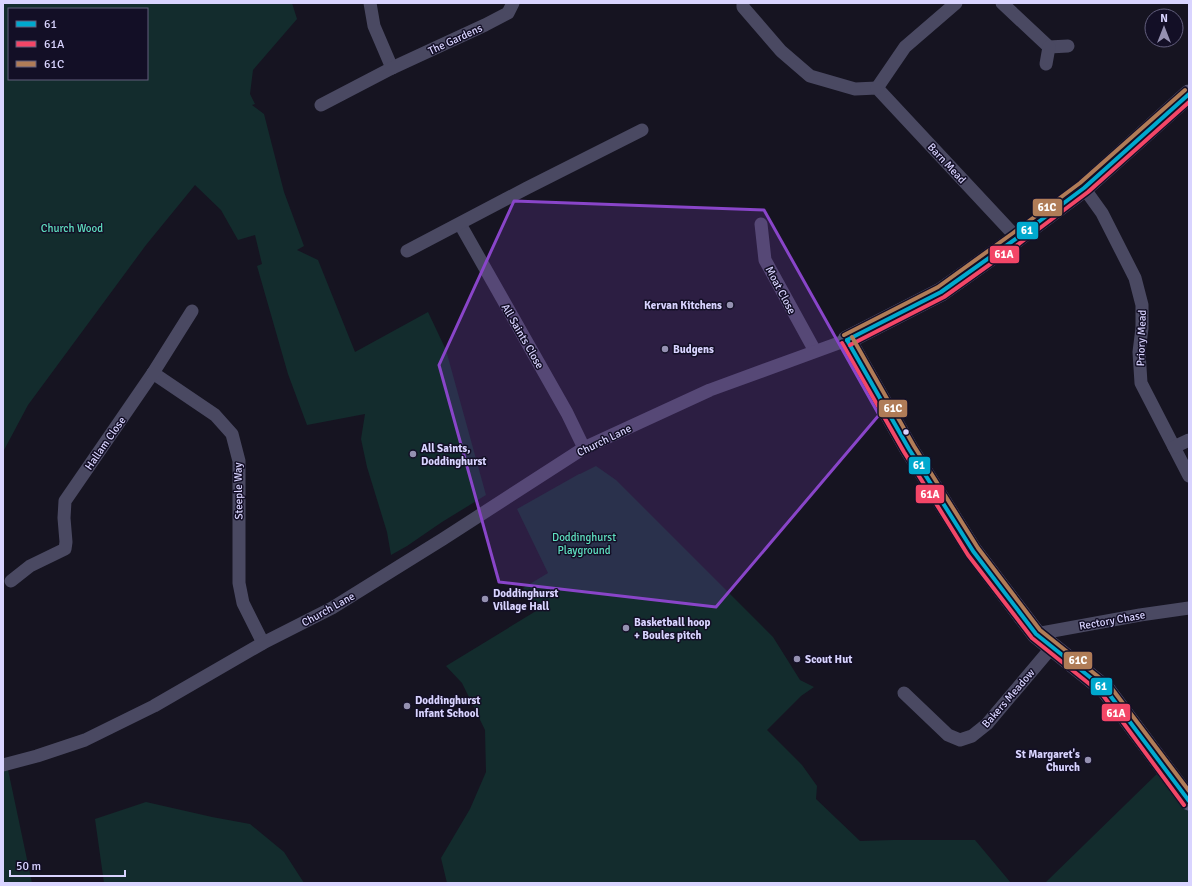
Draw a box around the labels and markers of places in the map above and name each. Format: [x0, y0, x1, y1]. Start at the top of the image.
place label: Kervan Kitchens [644, 299, 722, 312]
marker: Kervan Kitchens [725, 300, 735, 310]
place label: Budgens [673, 343, 714, 356]
marker: Budgens [660, 344, 670, 354]
unlabelled marker [901, 427, 911, 437]
place label: All Saints, Doddinghurst [421, 442, 487, 468]
marker: All Saints, Doddinghurst [408, 449, 418, 459]
place label: Doddinghurst Village Hall [493, 587, 559, 613]
marker: Doddinghurst Village Hall [480, 594, 490, 604]
place label: Basketball hoop + Boules pitch [634, 616, 711, 642]
marker: Basketball hoop + Boules pitch [621, 623, 631, 633]
place label: Scout Hut [805, 653, 852, 666]
marker: Scout Hut [792, 654, 802, 664]
place label: Doddinghurst Infant School [415, 694, 481, 720]
marker: Doddinghurst Infant School [402, 701, 412, 711]
place label: St Margaret's Church [1016, 748, 1080, 774]
marker: St Margaret's Church [1083, 755, 1093, 765]

